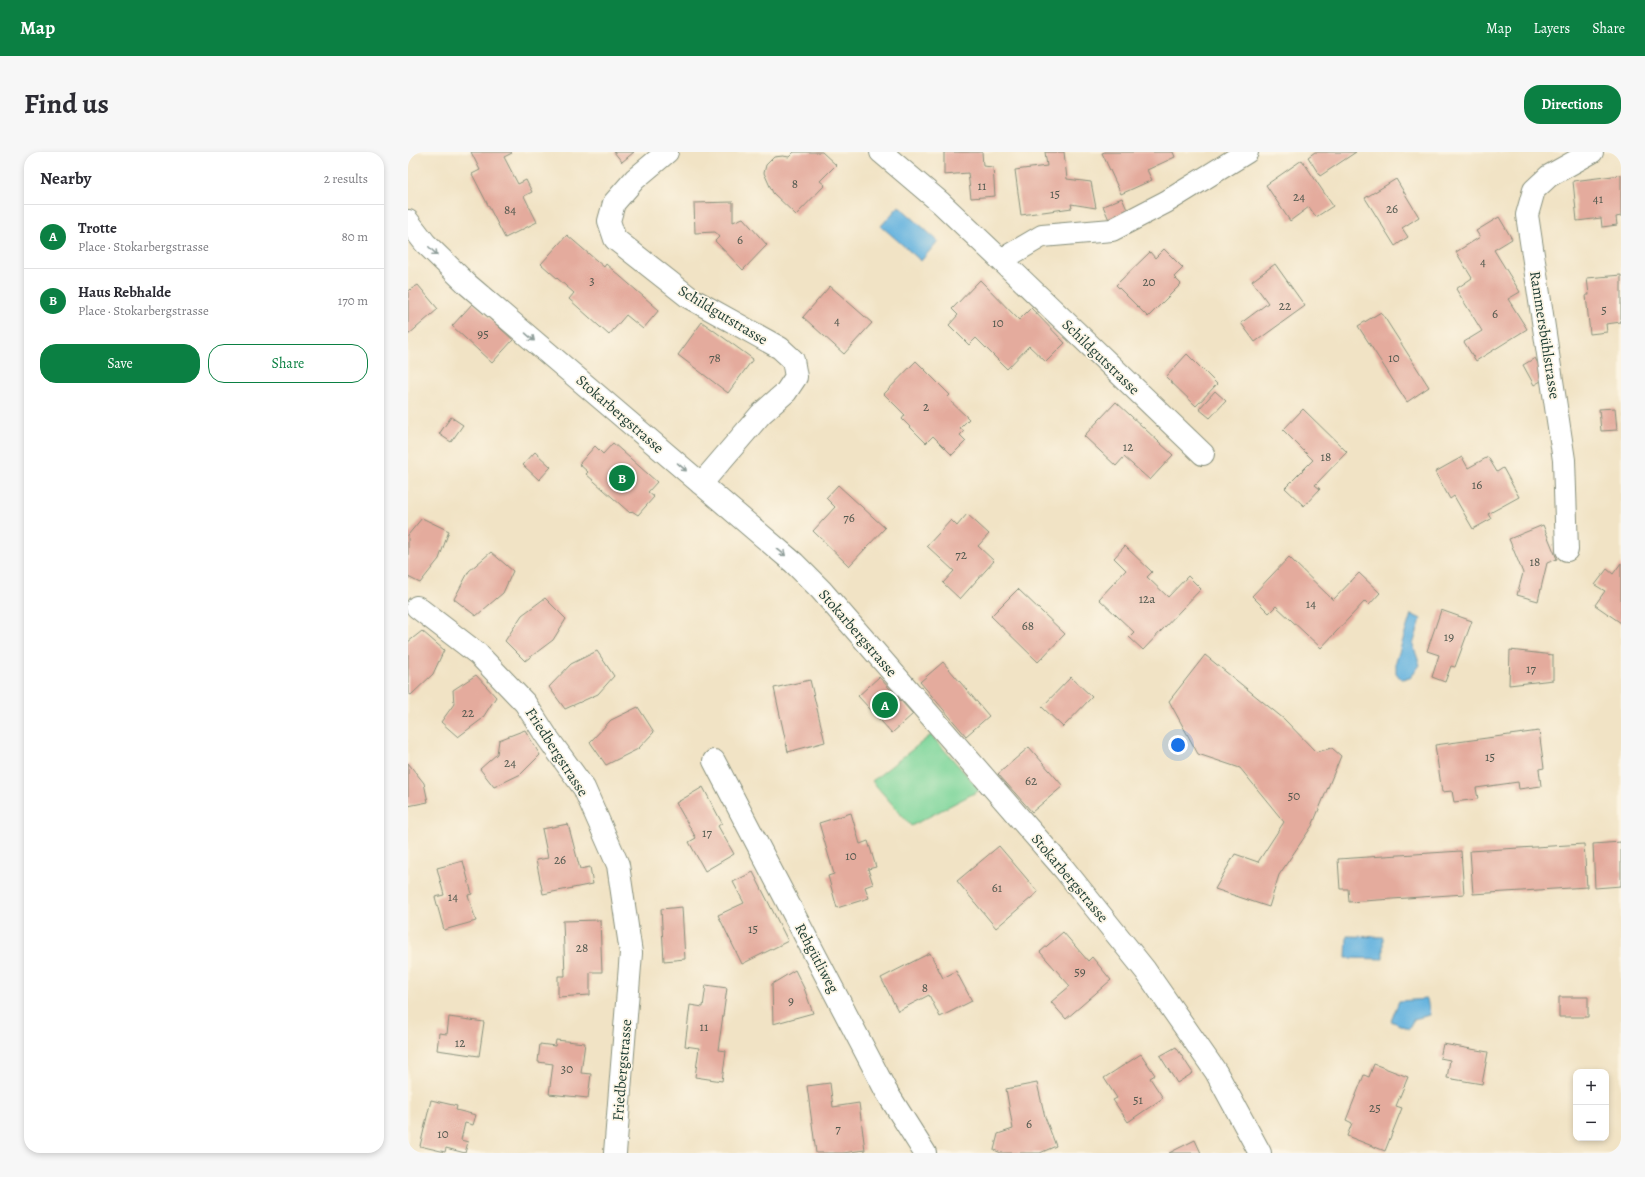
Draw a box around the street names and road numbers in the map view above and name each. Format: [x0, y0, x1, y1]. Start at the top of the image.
street label: Rammersbühlstrasse [1525, 270, 1565, 401]
street label: Schildgutstrasse [675, 280, 772, 350]
street label: Schildgutstrasse [1058, 315, 1144, 399]
street label: Stokarbergstrasse [572, 370, 668, 458]
street label: Stokarbergstrasse [814, 585, 902, 681]
street label: Friedbergstrasse [521, 704, 593, 800]
street label: Stokarbergstrasse [1027, 829, 1113, 927]
street label: Rehgütliweg [790, 920, 844, 997]
street label: Friedbergstrasse [608, 1018, 636, 1122]

